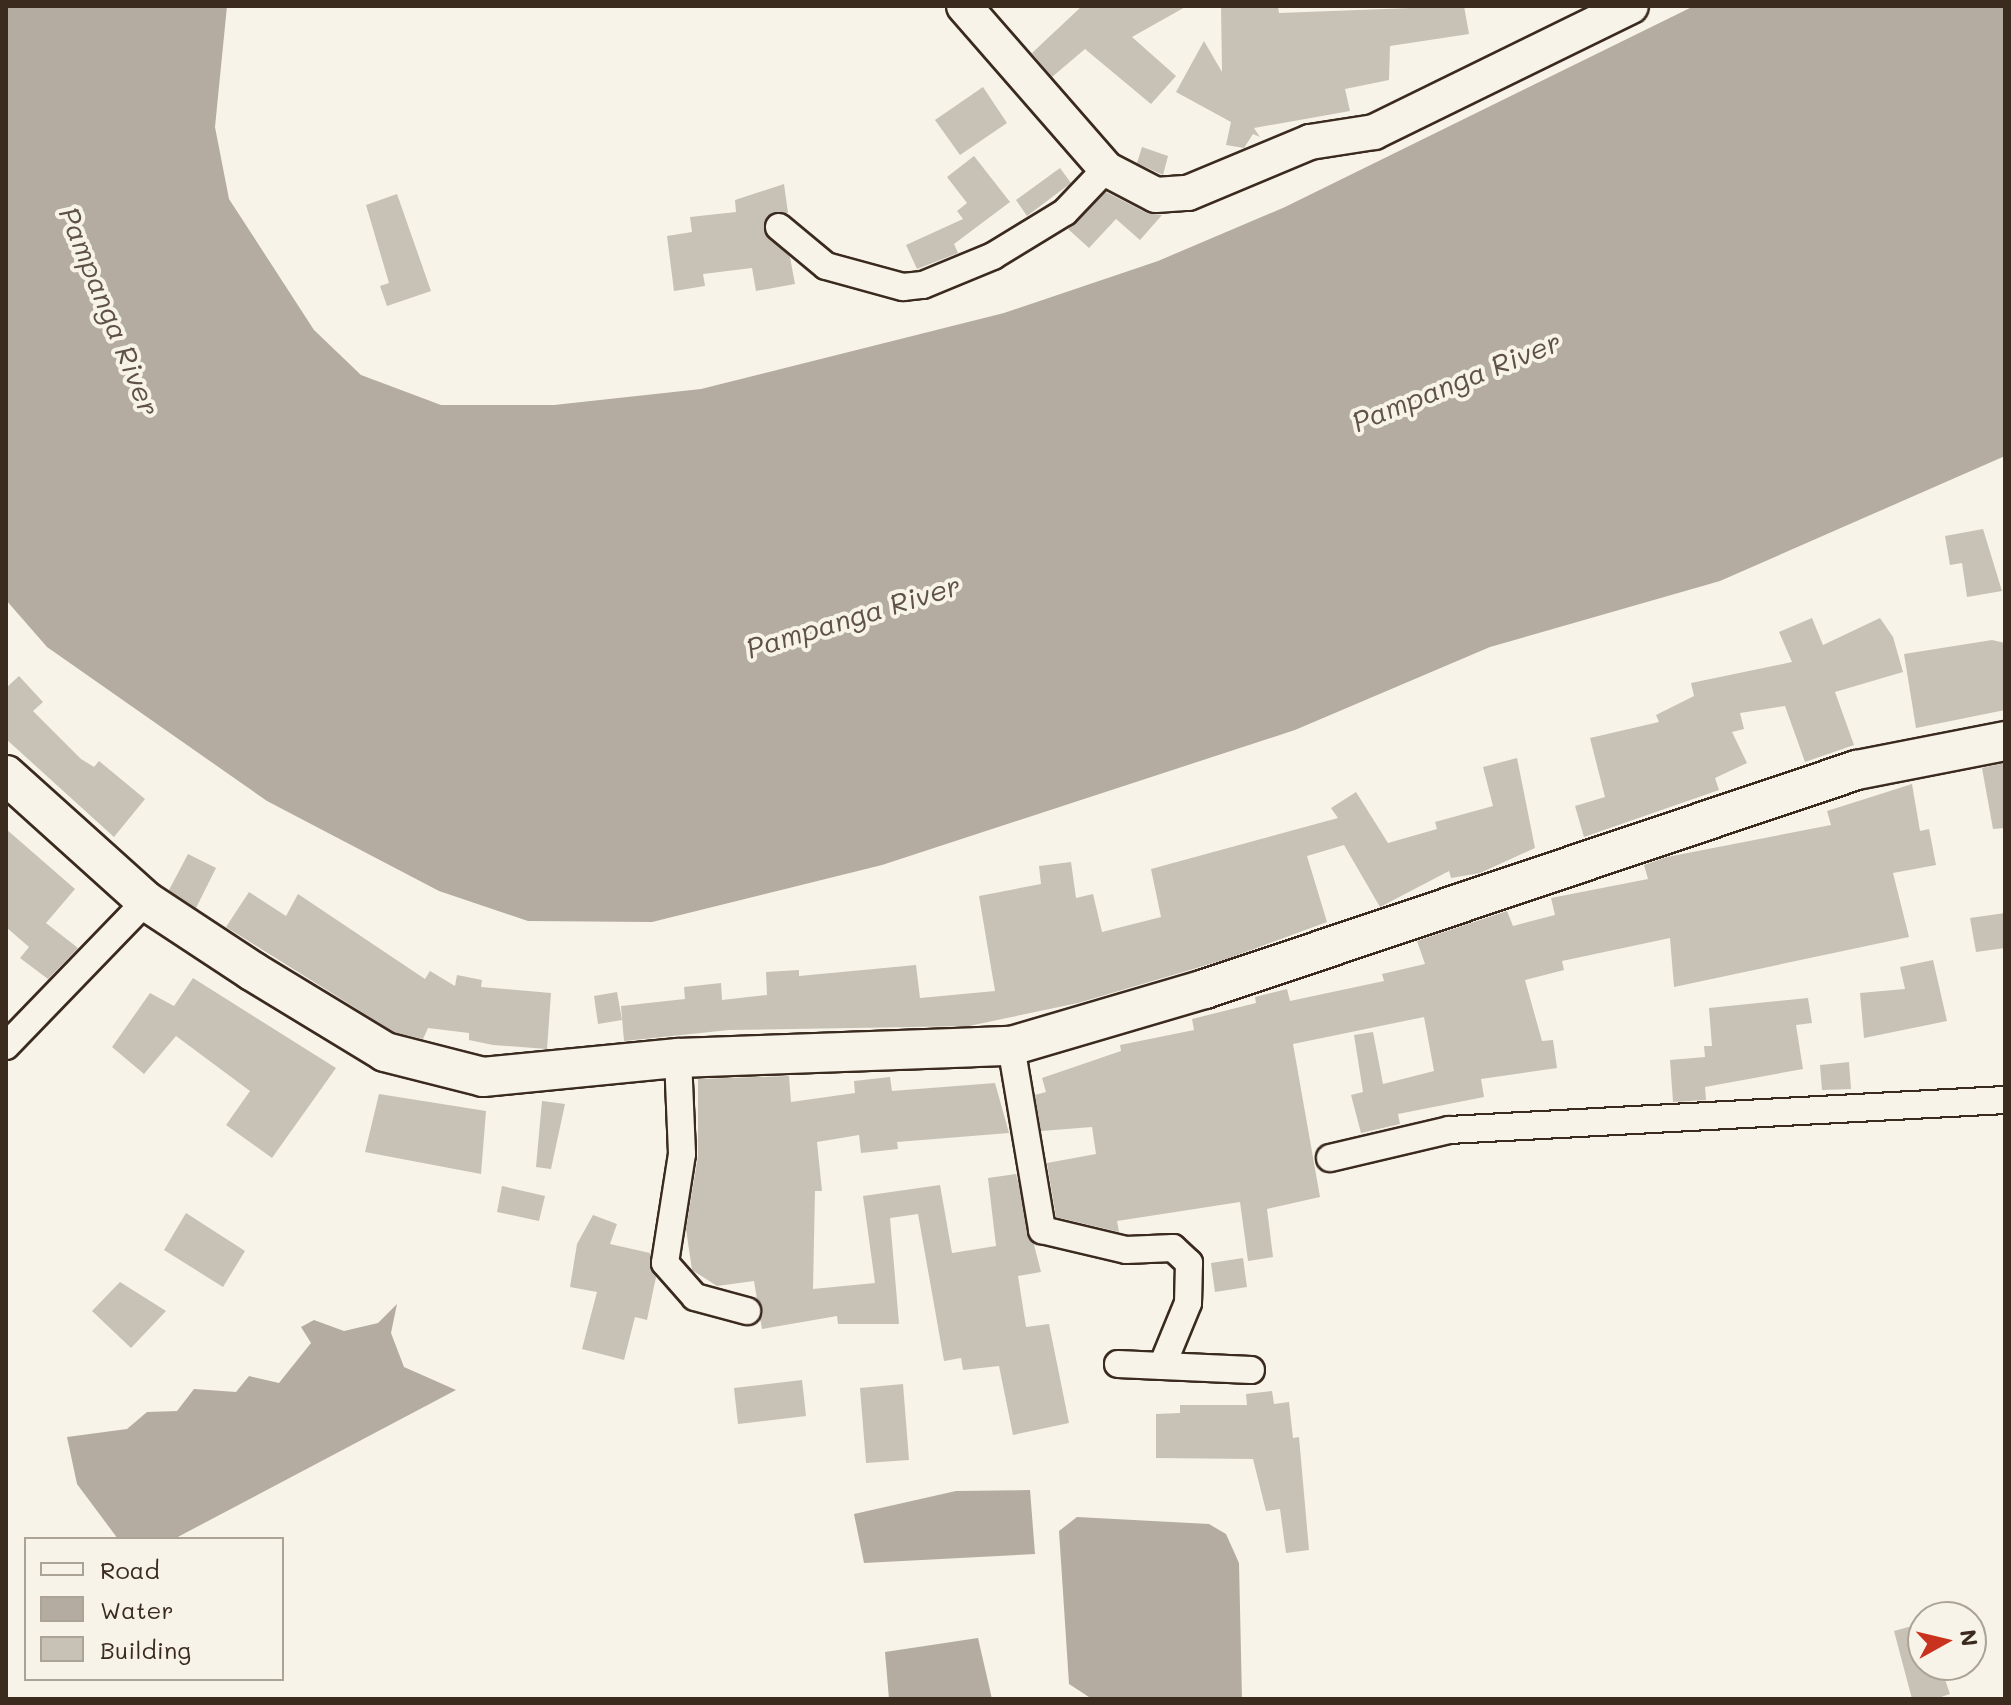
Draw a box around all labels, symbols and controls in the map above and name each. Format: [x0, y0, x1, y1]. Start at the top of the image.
water label: Pampanga River [53, 202, 167, 420]
water label: Pampanga River [1347, 324, 1565, 438]
water label: Pampanga River [742, 567, 964, 665]
legend [24, 1537, 284, 1681]
text: Road [100, 1554, 160, 1585]
text: Water [100, 1594, 174, 1625]
north arrow [1907, 1601, 1987, 1681]
text: N [1954, 1628, 1985, 1648]
text: Building [100, 1634, 191, 1665]

